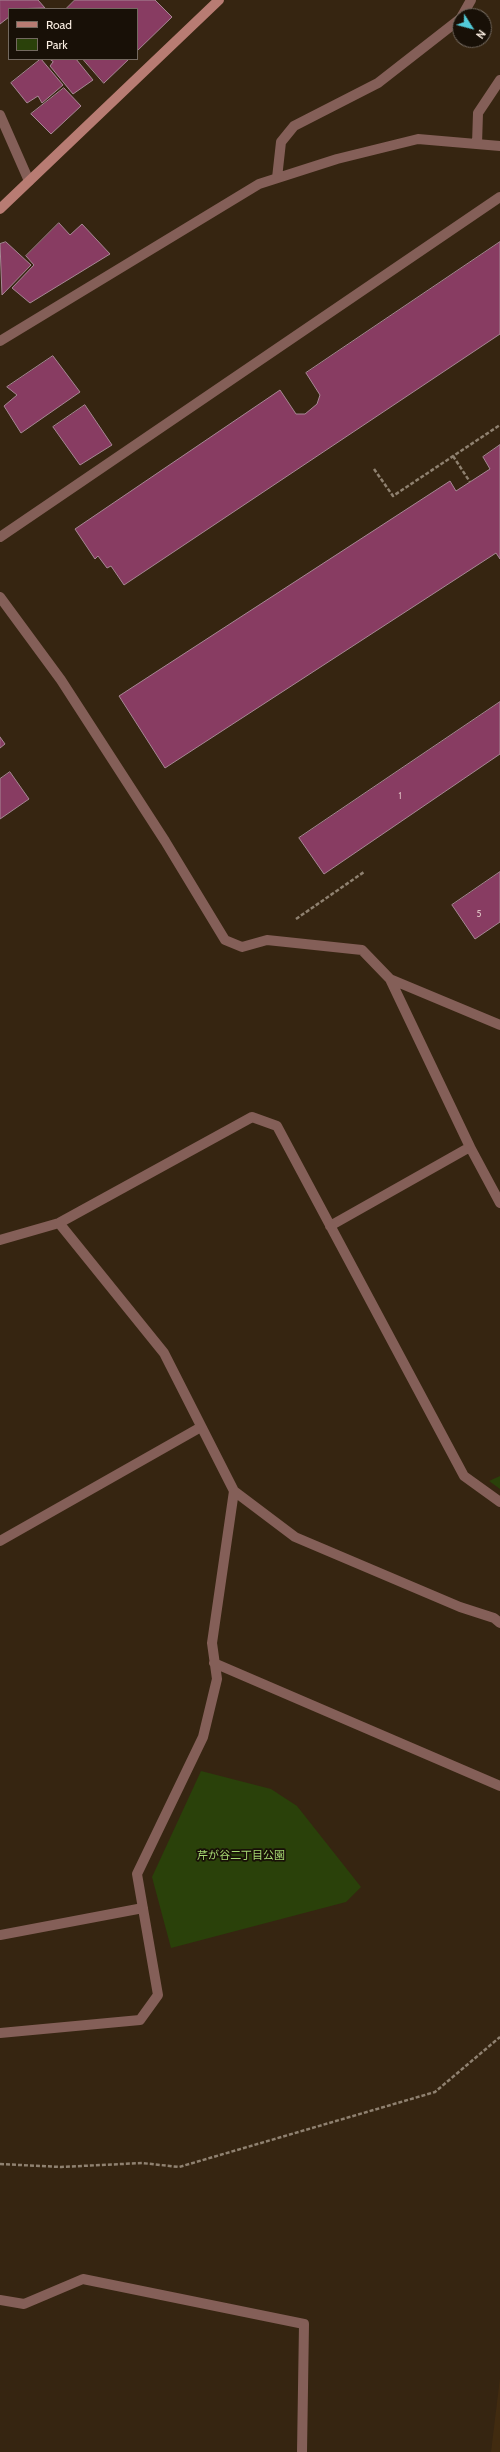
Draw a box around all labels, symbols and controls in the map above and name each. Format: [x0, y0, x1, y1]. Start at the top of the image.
legend [8, 8, 138, 60]
north arrow [452, 8, 492, 48]
text: Road [46, 17, 72, 32]
text: N [473, 27, 489, 42]
text: Park [46, 37, 68, 52]
house number: 1 [399, 791, 401, 801]
house number: 5 [477, 909, 481, 919]
park label: 芹が谷二丁目公園 [197, 1849, 285, 1863]

